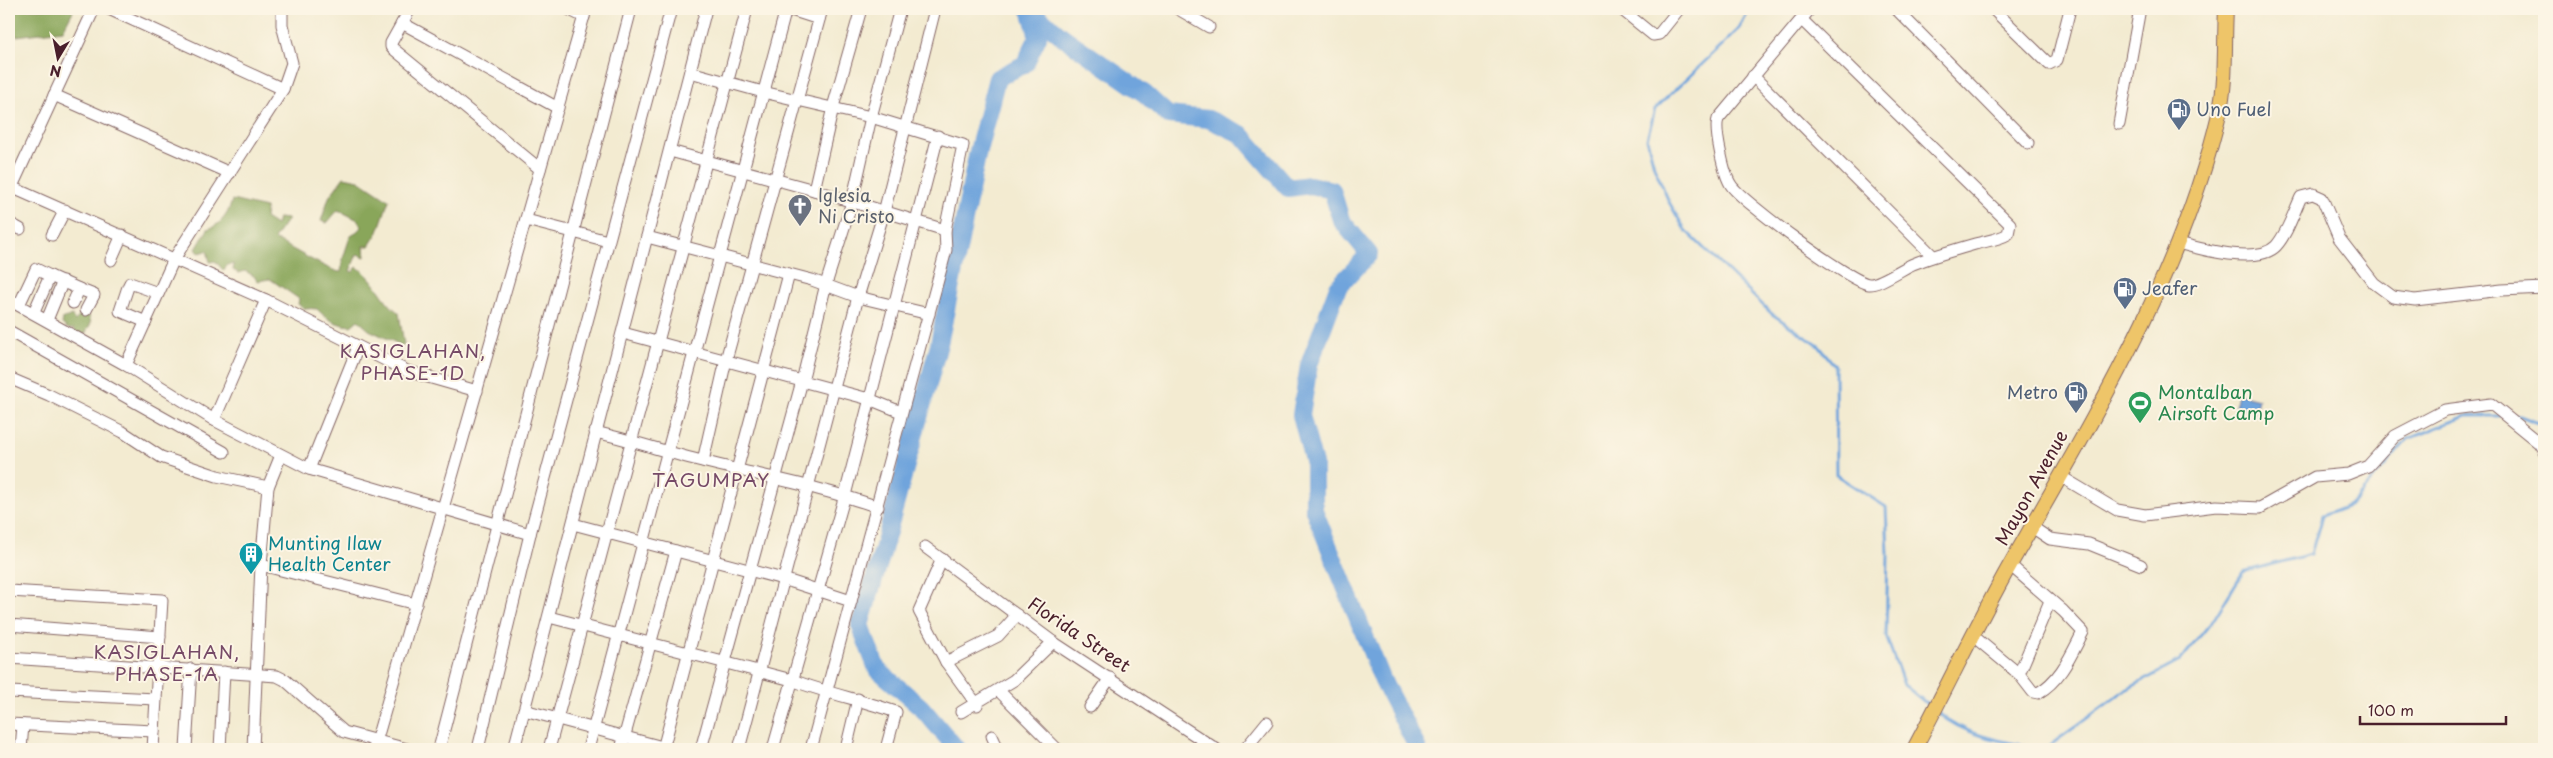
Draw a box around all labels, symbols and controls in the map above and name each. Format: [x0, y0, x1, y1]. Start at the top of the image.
north arrow [32, 32, 82, 82]
text: N [48, 60, 63, 83]
place label: Uno Fuel [2196, 95, 2272, 122]
fuel station icon: Uno Fuel [2166, 97, 2192, 131]
place label: Iglesia Ni Cristo [818, 181, 894, 229]
church icon: Iglesia Ni Cristo [787, 193, 813, 227]
place label: Jeafer [2142, 274, 2198, 301]
fuel station icon: Jeafer [2112, 276, 2138, 310]
district label: KASIGLAHAN, PHASE-1D [340, 336, 486, 386]
place label: Metro [2007, 378, 2058, 405]
place label: Montalban Airsoft Camp [2158, 378, 2274, 426]
fuel station icon: Metro [2063, 380, 2089, 414]
sports icon: Montalban Airsoft Camp [2127, 390, 2153, 424]
street label: Mayon Avenue [1988, 424, 2074, 550]
district label: TAGUMPAY [652, 465, 770, 493]
place label: Munting Ilaw Health Center [268, 529, 391, 577]
building icon: Munting Ilaw Health Center [238, 541, 264, 575]
street label: Florida Street [1023, 589, 1137, 678]
district label: KASIGLAHAN, PHASE-1A [94, 637, 240, 687]
scale bar [2360, 693, 2507, 725]
text: 100 m [2368, 698, 2414, 721]

